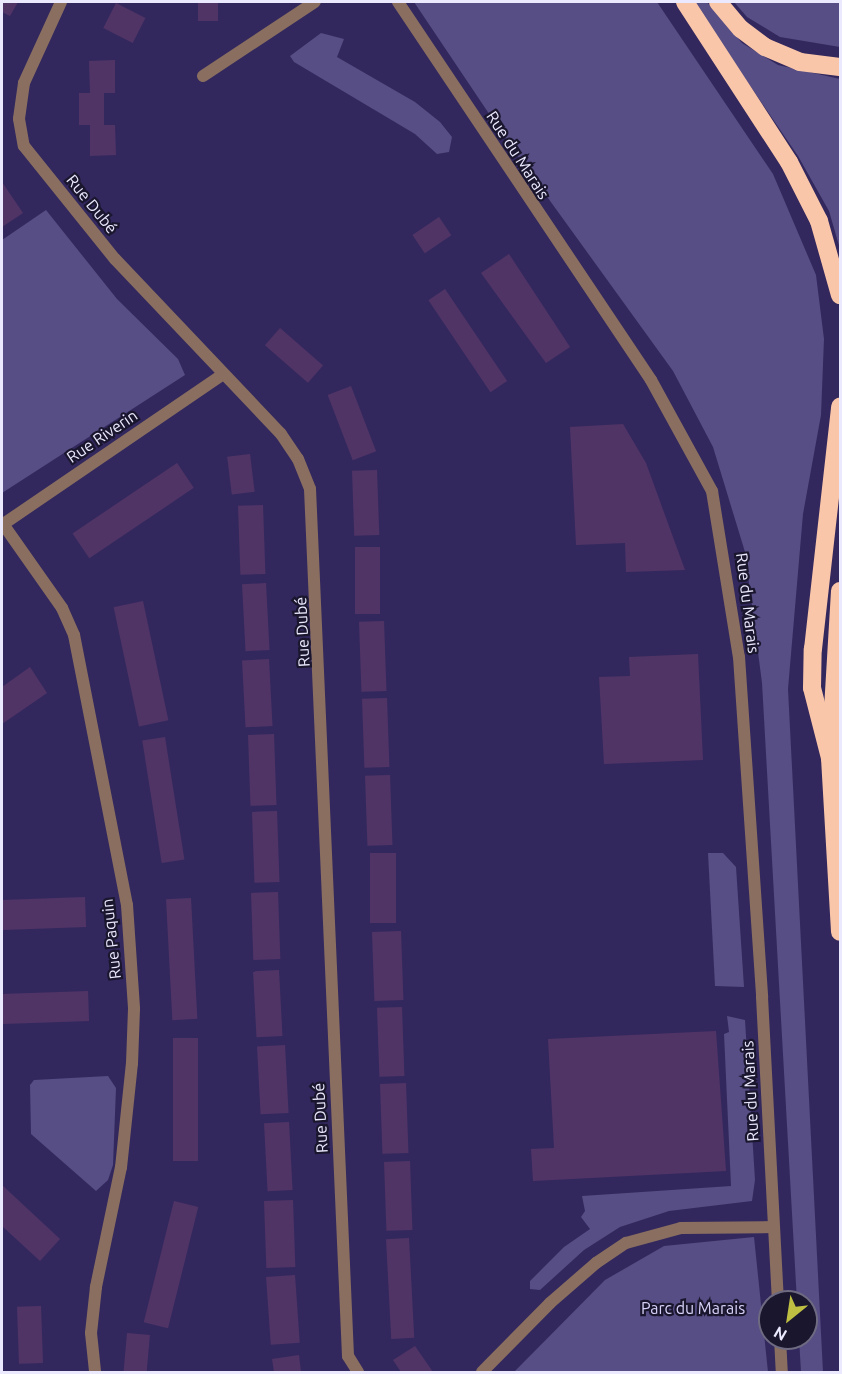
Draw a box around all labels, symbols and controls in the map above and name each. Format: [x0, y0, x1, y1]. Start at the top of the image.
street label: Rue du Marais [482, 107, 554, 203]
street label: Rue Dubé [62, 171, 122, 237]
street label: Rue Riverin [63, 405, 141, 467]
street label: Rue du Marais [732, 552, 764, 654]
street label: Rue Dubé [291, 596, 313, 668]
street label: Rue Paquin [97, 898, 125, 980]
street label: Rue du Marais [738, 1040, 762, 1142]
street label: Rue Dubé [309, 1082, 331, 1154]
north arrow [758, 1290, 818, 1350]
park label: Parc du Marais [641, 1298, 745, 1318]
text: N [770, 1323, 790, 1345]

